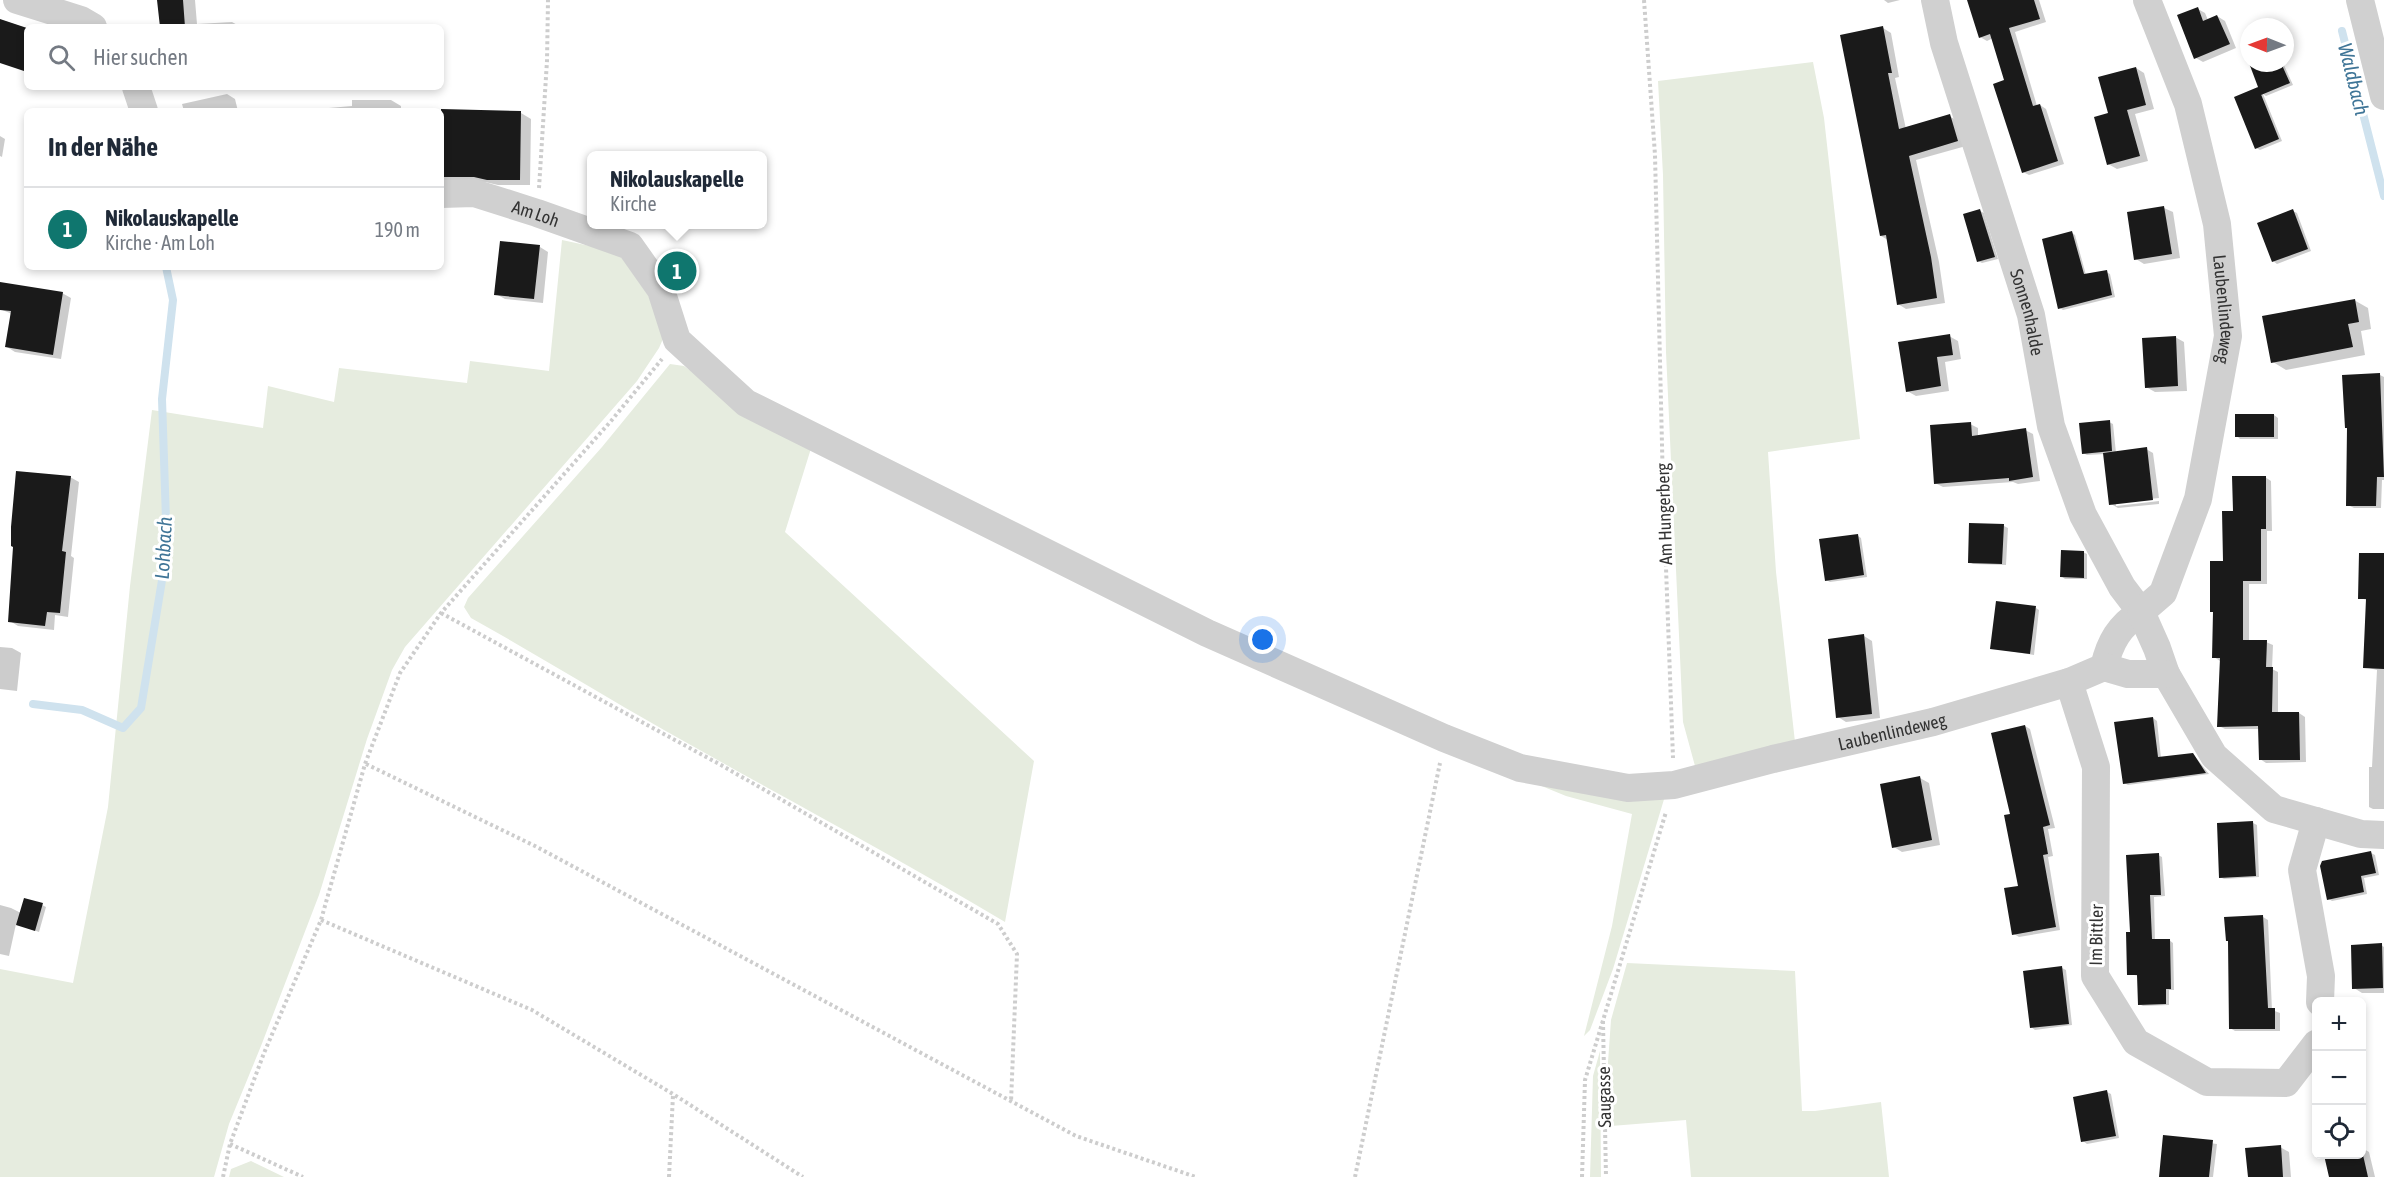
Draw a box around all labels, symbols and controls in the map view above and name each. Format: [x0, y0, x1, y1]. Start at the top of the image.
north arrow [2240, 18, 2294, 72]
search box [24, 24, 444, 90]
icon: search [45, 41, 78, 74]
water label: Waldbach [2334, 41, 2374, 118]
text: Hier suchen [93, 44, 188, 70]
text: In der Nähe [48, 132, 158, 162]
popup [587, 151, 767, 229]
text: Nikolauskapelle [610, 166, 744, 192]
text: Kirche [610, 192, 657, 215]
street label: Am Loh [510, 195, 562, 231]
text: Nikolauskapelle [105, 205, 239, 231]
text: 1 [63, 218, 72, 241]
text: 190 m [375, 218, 420, 241]
text: Kirche · Am Loh [105, 231, 215, 254]
pin: 1 [658, 248, 696, 294]
street label: Laubenlindeweg [2210, 253, 2239, 366]
street label: Sonnenhalde [2006, 266, 2049, 357]
street label: Am Hungerberg [1652, 462, 1676, 565]
water label: Lohbach [150, 516, 176, 580]
your location [1248, 625, 1277, 654]
street label: Laubenlindeweg [1836, 708, 1949, 754]
street label: Im Bittler [2085, 904, 2107, 966]
map controls [2312, 997, 2366, 1159]
button: + [2312, 997, 2366, 1051]
button: − [2312, 1051, 2366, 1105]
street label: Saugasse [1593, 1066, 1615, 1128]
button: locate [2312, 1105, 2366, 1159]

